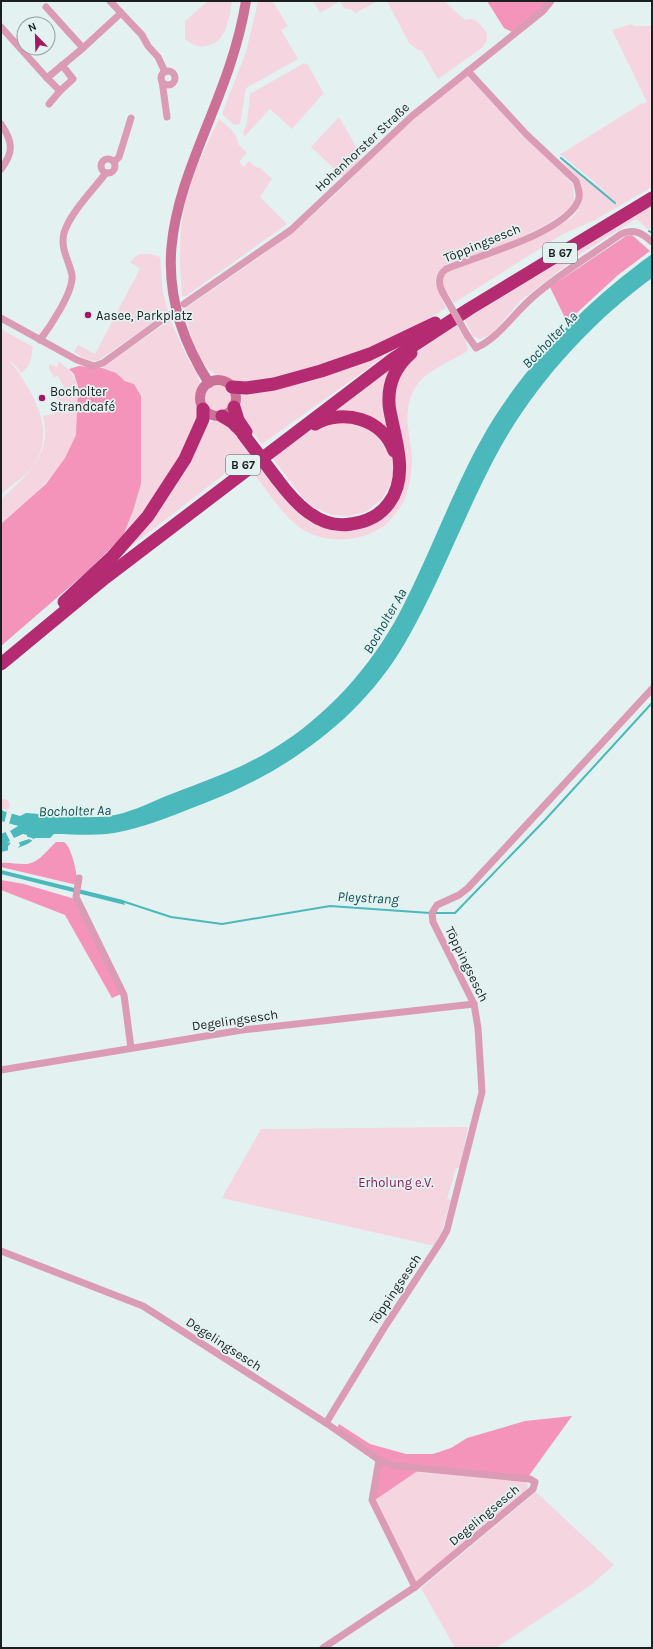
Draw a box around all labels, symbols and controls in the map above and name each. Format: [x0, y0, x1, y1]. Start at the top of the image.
north arrow [16, 16, 56, 56]
text: N [26, 20, 38, 35]
street label: Hohenhorster Straße [312, 99, 412, 195]
street label: Töppingsesch [441, 221, 523, 265]
road number: B 67 [543, 243, 577, 263]
place label: Aasee, Parkplatz [96, 308, 192, 323]
water label: Bocholter Aa [519, 308, 581, 372]
marker: Aasee, Parkplatz [83, 310, 93, 320]
place label: Bocholter Strandcafé [50, 384, 115, 414]
marker: Bocholter Strandcafé [37, 393, 47, 403]
road number: B 67 [226, 455, 260, 475]
water label: Bocholter Aa [360, 585, 410, 657]
water label: Bocholter Aa [39, 802, 111, 820]
water label: Pleystrang [337, 888, 400, 908]
street label: Töppingsesch [442, 924, 492, 1004]
street label: Degelingsesch [191, 1007, 279, 1033]
park label: Erholung e.V. [358, 1175, 434, 1190]
street label: Töppingsesch [366, 1251, 424, 1327]
street label: Degelingsesch [183, 1314, 265, 1374]
street label: Degelingsesch [446, 1481, 522, 1549]

